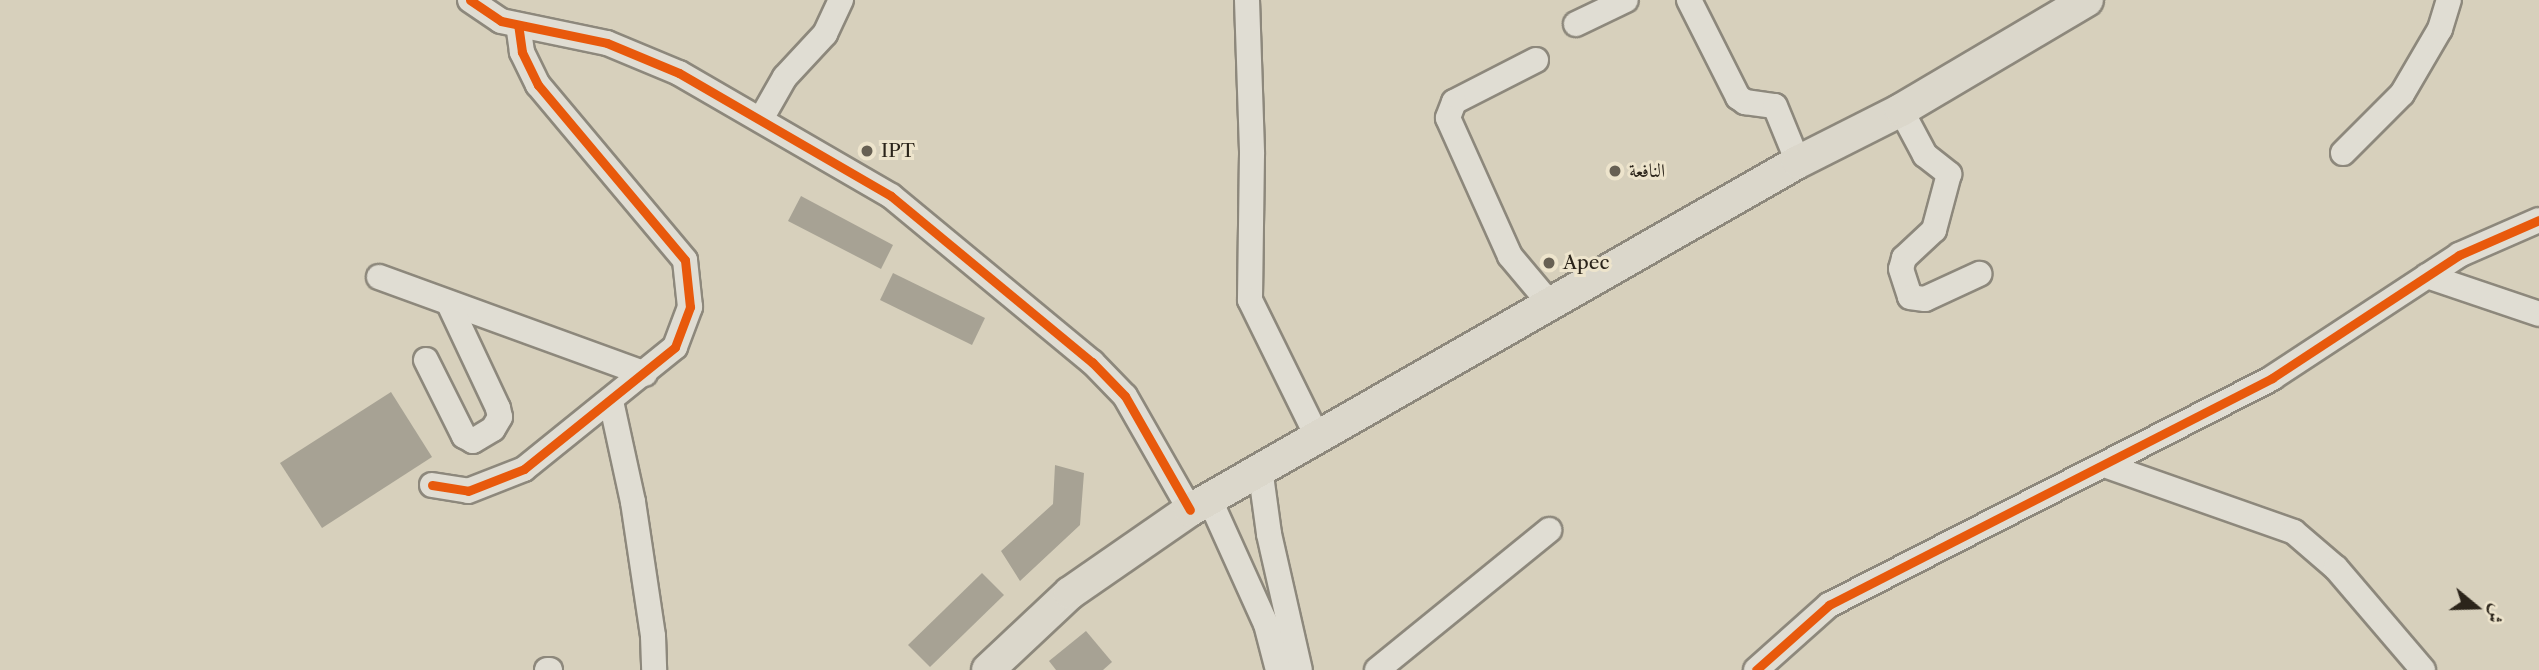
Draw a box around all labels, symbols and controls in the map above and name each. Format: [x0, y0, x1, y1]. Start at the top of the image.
place label: IPT [881, 140, 915, 162]
marker: IPT [859, 143, 875, 159]
place label: النافعة [1629, 160, 1665, 182]
marker: النافعة [1607, 163, 1623, 179]
place label: Apec [1563, 252, 1609, 274]
marker: Apec [1541, 255, 1557, 271]
north arrow [2441, 572, 2511, 642]
text: ش [2482, 601, 2510, 627]

